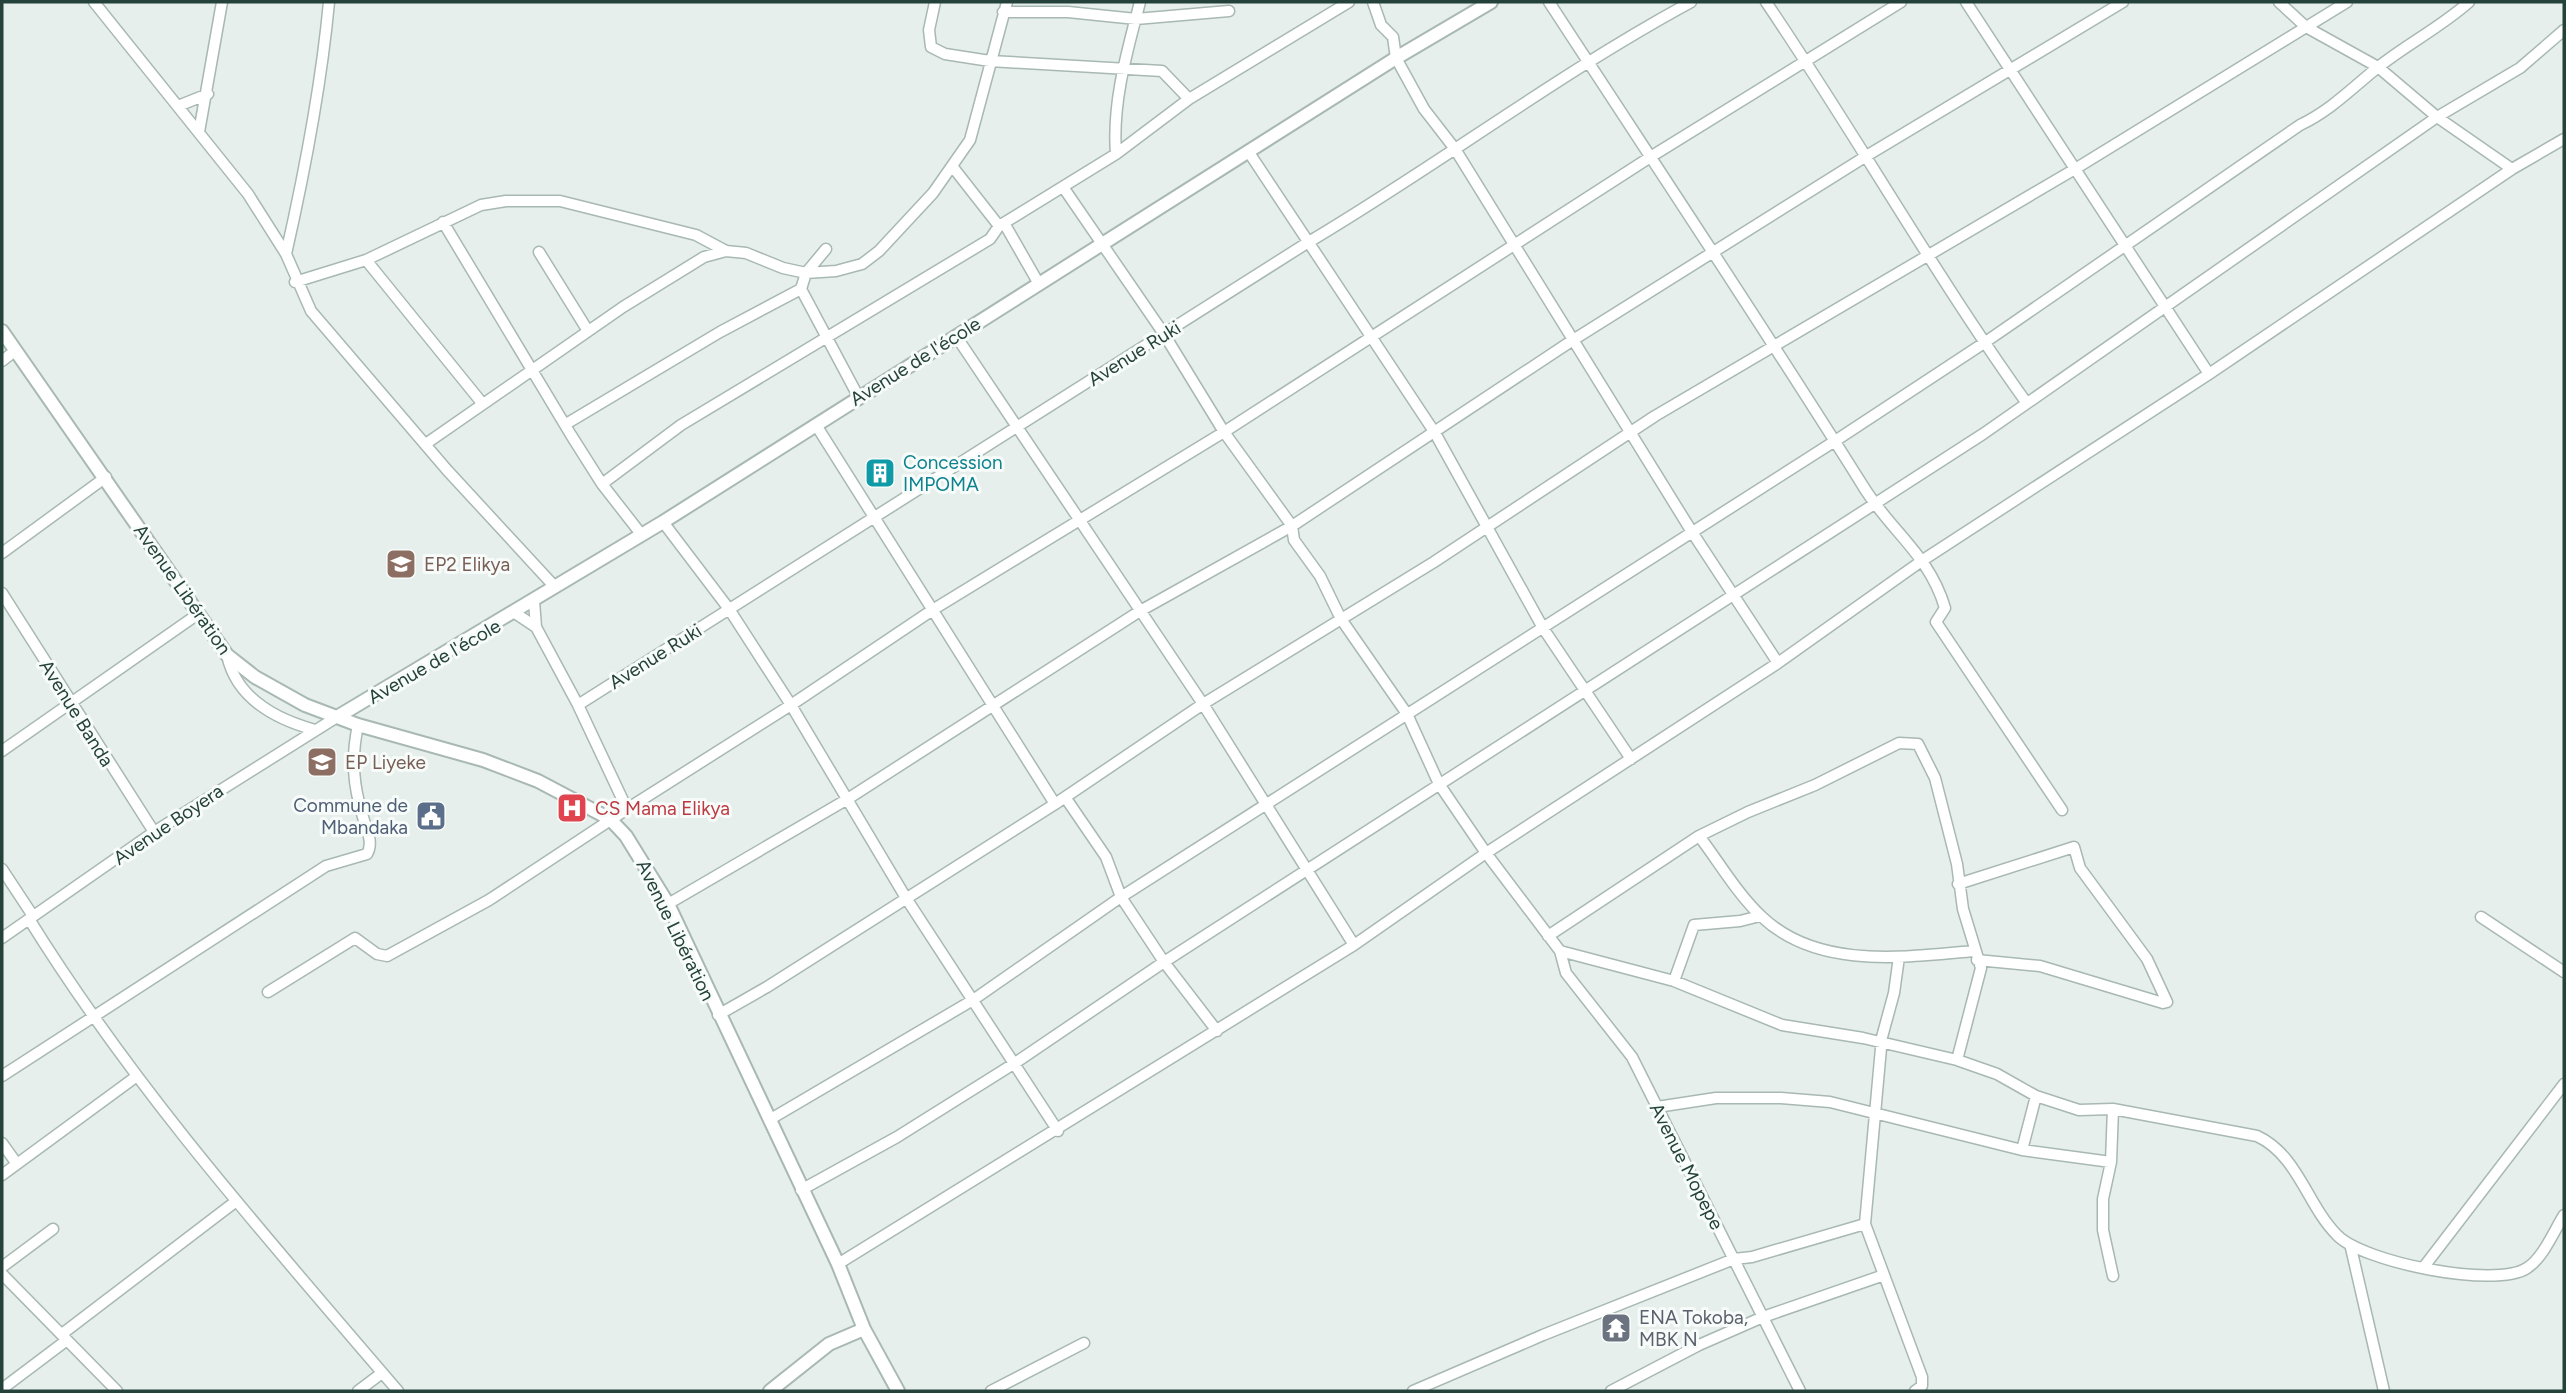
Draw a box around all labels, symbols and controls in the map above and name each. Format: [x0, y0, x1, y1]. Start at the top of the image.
street label: Avenue de l'école [846, 312, 985, 411]
street label: Avenue Ruki [1084, 316, 1185, 391]
place label: Concession IMPOMA [903, 451, 1003, 496]
building icon: Concession IMPOMA [863, 456, 897, 490]
street label: Avenue Libération [129, 520, 236, 659]
school or university icon: EP2 Elikya [384, 547, 418, 581]
place label: EP2 Elikya [424, 553, 510, 576]
street label: Avenue de l'école [364, 614, 505, 709]
street label: Avenue Ruki [605, 619, 706, 694]
street label: Avenue Banda [35, 656, 119, 771]
school or university icon: EP Liyeke [305, 745, 339, 779]
place label: EP Liyeke [345, 751, 426, 774]
street label: Avenue Boyera [109, 779, 228, 870]
hospital icon: CS Mama Elikya [555, 791, 589, 825]
place label: Commune de Mbandaka [293, 794, 408, 839]
place label: CS Mama Elikya [595, 797, 730, 820]
public building icon: Commune de Mbandaka [414, 799, 448, 833]
street label: Avenue Libération [631, 856, 720, 1005]
street label: Avenue Mopepe [1645, 1099, 1728, 1233]
place label: ENA Tokoba, MBK N [1639, 1306, 1748, 1351]
temple icon: ENA Tokoba, MBK N [1599, 1311, 1633, 1345]

